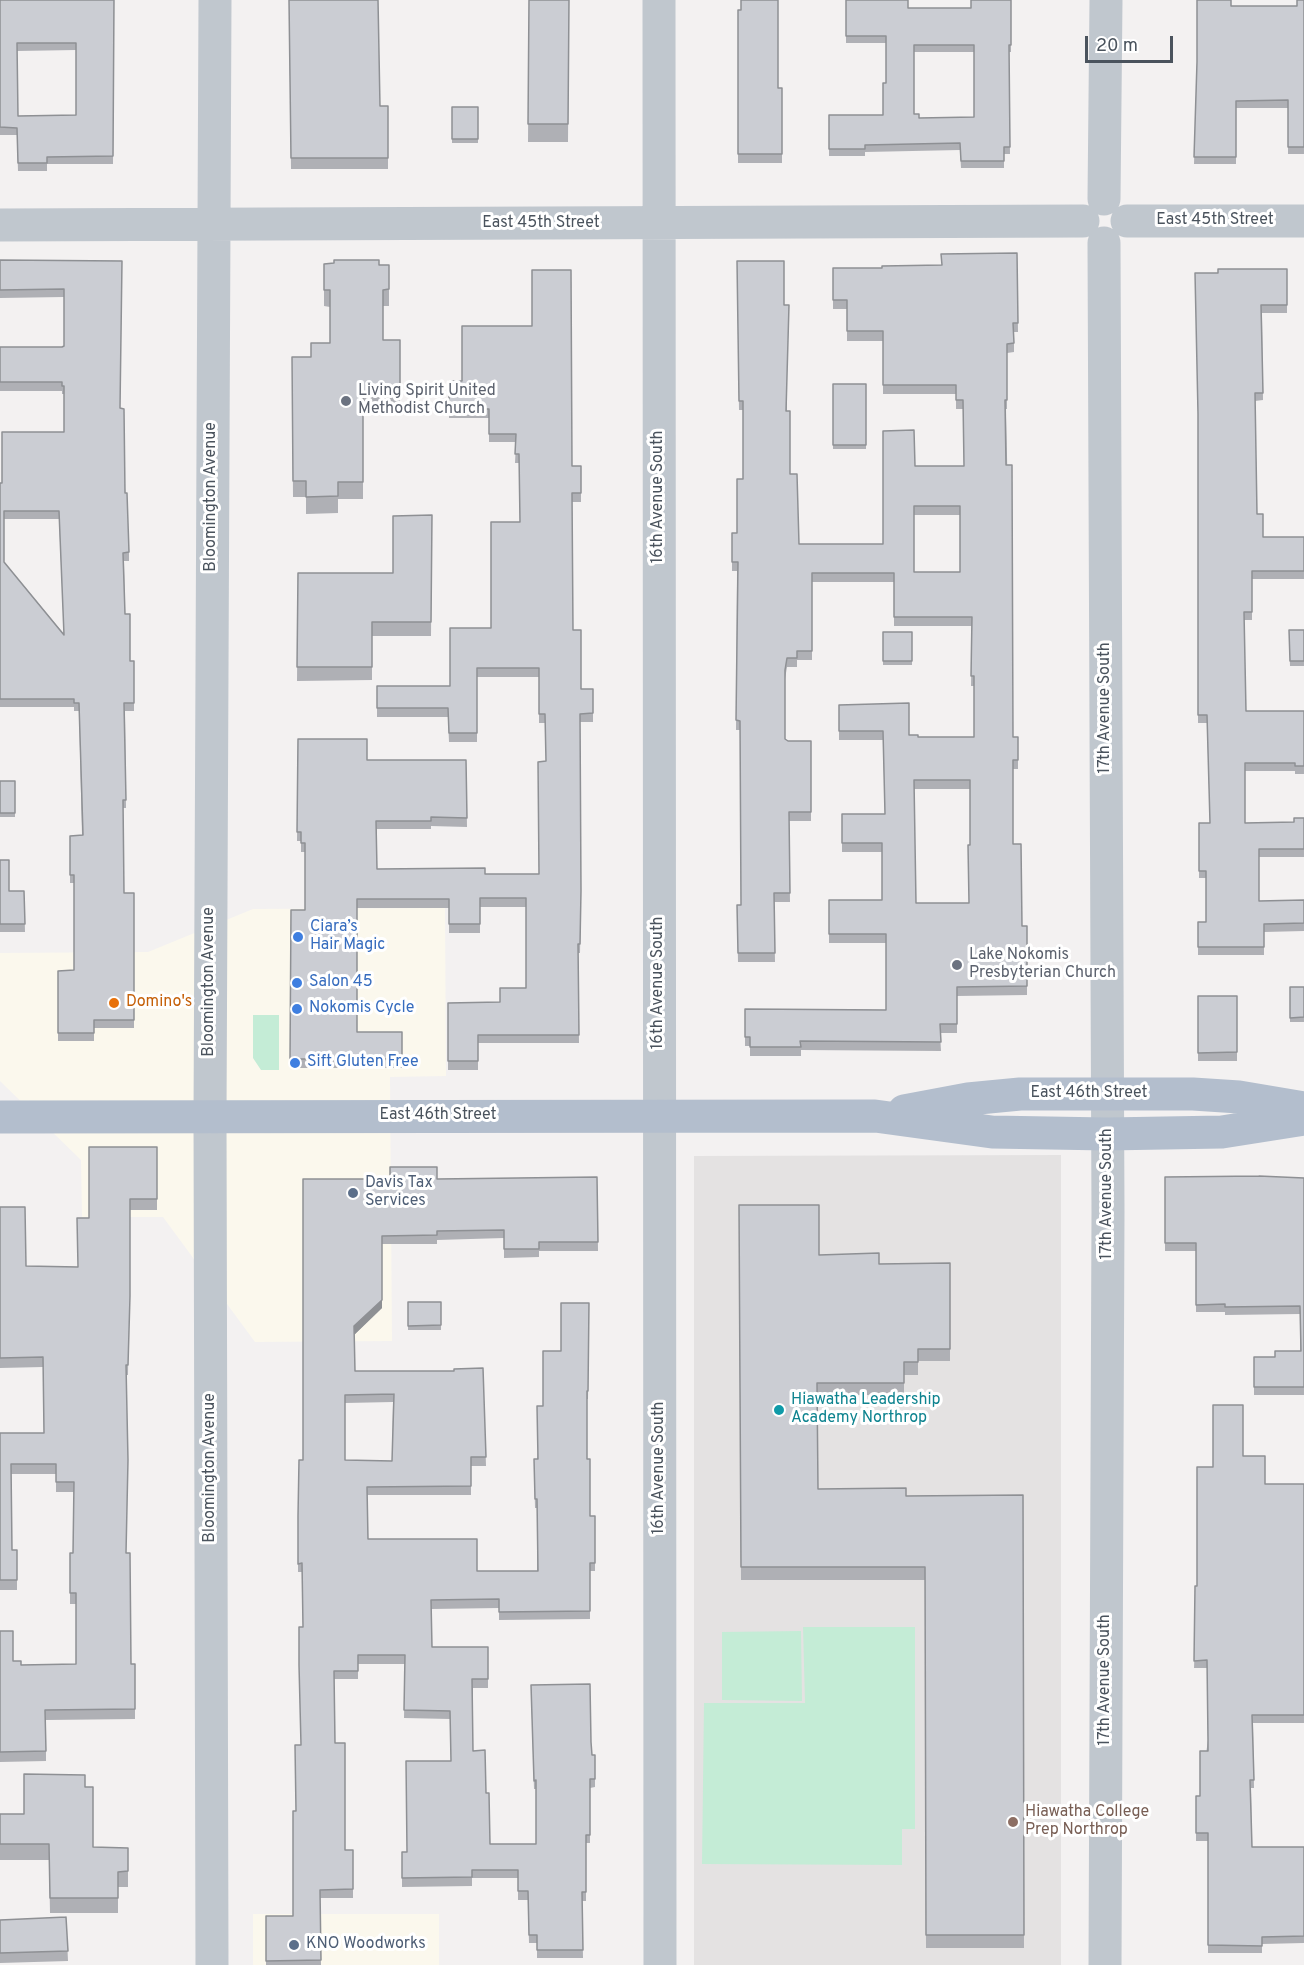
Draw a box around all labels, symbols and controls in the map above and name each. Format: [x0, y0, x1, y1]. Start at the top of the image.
scale bar [1088, 24, 1176, 62]
text: 20 m [1096, 35, 1138, 58]
street label: East 45th Street [1156, 211, 1274, 231]
street label: East 45th Street [482, 214, 600, 234]
place label: Living Spirit United Methodist Church [358, 382, 496, 420]
marker: Living Spirit United Methodist Church [339, 394, 353, 408]
street label: Bloomington Avenue [202, 422, 222, 572]
street label: 16th Avenue South [649, 430, 669, 564]
street label: 17th Avenue South [1096, 642, 1116, 774]
street label: Bloomington Avenue [200, 907, 220, 1057]
street label: 16th Avenue South [649, 916, 669, 1050]
place label: Ciara’s Hair Magic [310, 918, 385, 956]
marker: Ciara’s Hair Magic [291, 930, 305, 944]
place label: Lake Nokomis Presbyterian Church [969, 946, 1116, 984]
marker: Lake Nokomis Presbyterian Church [950, 958, 964, 972]
place label: Salon 45 [309, 973, 373, 993]
marker: Salon 45 [290, 976, 304, 990]
place label: Domino's [126, 993, 192, 1013]
marker: Domino's [107, 996, 121, 1010]
place label: Nokomis Cycle [309, 999, 414, 1019]
marker: Nokomis Cycle [290, 1002, 304, 1016]
place label: Sift Gluten Free [307, 1053, 419, 1073]
marker: Sift Gluten Free [288, 1056, 302, 1070]
street label: East 46th Street [1030, 1084, 1148, 1104]
street label: East 46th Street [379, 1106, 497, 1126]
street label: 17th Avenue South [1098, 1128, 1118, 1260]
place label: Davis Tax Services [365, 1174, 433, 1212]
marker: Davis Tax Services [346, 1186, 360, 1200]
place label: Hiawatha Leadership Academy Northrop [791, 1391, 941, 1429]
street label: Bloomington Avenue [201, 1393, 221, 1543]
street label: 16th Avenue South [650, 1401, 670, 1535]
marker: Hiawatha Leadership Academy Northrop [772, 1403, 786, 1417]
street label: 17th Avenue South [1096, 1614, 1116, 1746]
place label: Hiawatha College Prep Northrop [1025, 1803, 1149, 1841]
marker: Hiawatha College Prep Northrop [1006, 1815, 1020, 1829]
place label: KNO Woodworks [306, 1935, 426, 1955]
marker: KNO Woodworks [287, 1938, 301, 1952]

